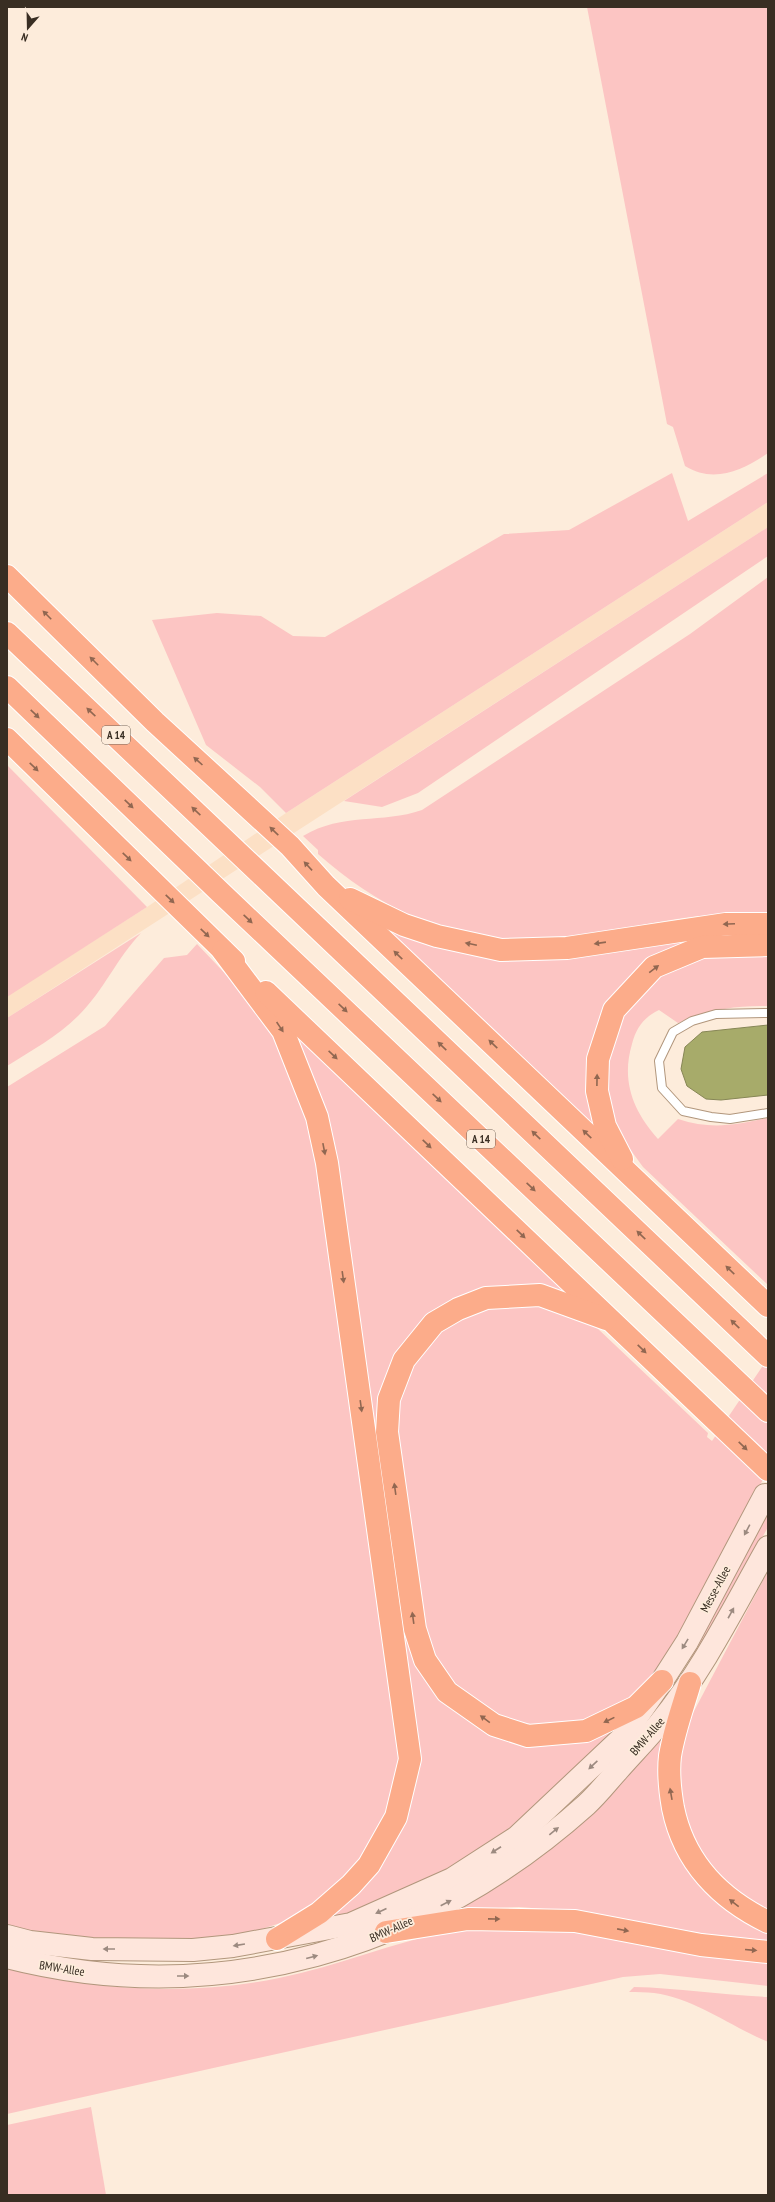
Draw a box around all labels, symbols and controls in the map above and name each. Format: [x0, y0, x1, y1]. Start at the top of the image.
north arrow [8, 8, 48, 48]
text: N [19, 30, 30, 45]
one-way arrow [42, 610, 52, 620]
one-way arrow [89, 656, 99, 666]
one-way arrow [86, 707, 96, 717]
one-way arrow [30, 709, 40, 719]
road number: A 14 [102, 726, 130, 744]
one-way arrow [193, 757, 202, 766]
one-way arrow [29, 762, 39, 772]
one-way arrow [124, 799, 134, 809]
one-way arrow [191, 806, 201, 816]
one-way arrow [269, 826, 279, 836]
one-way arrow [122, 853, 132, 862]
one-way arrow [303, 861, 313, 871]
one-way arrow [165, 895, 175, 904]
one-way arrow [243, 914, 253, 924]
one-way arrow [723, 921, 735, 928]
one-way arrow [200, 928, 210, 938]
one-way arrow [465, 940, 478, 946]
one-way arrow [594, 940, 606, 946]
one-way arrow [393, 950, 404, 959]
one-way arrow [648, 965, 659, 973]
one-way arrow [338, 1003, 348, 1013]
one-way arrow [276, 1021, 283, 1033]
one-way arrow [488, 1039, 498, 1049]
one-way arrow [437, 1041, 447, 1050]
one-way arrow [328, 1050, 338, 1060]
one-way arrow [594, 1073, 600, 1086]
one-way arrow [432, 1093, 442, 1102]
one-way arrow [582, 1129, 592, 1138]
road number: A 14 [467, 1130, 495, 1148]
one-way arrow [531, 1130, 541, 1140]
one-way arrow [422, 1139, 432, 1149]
one-way arrow [321, 1143, 327, 1155]
one-way arrow [526, 1182, 536, 1192]
one-way arrow [516, 1229, 526, 1239]
one-way arrow [636, 1230, 646, 1239]
one-way arrow [725, 1266, 734, 1275]
one-way arrow [340, 1271, 346, 1283]
one-way arrow [730, 1319, 740, 1329]
one-way arrow [637, 1344, 647, 1354]
one-way arrow [358, 1400, 364, 1412]
one-way arrow [738, 1441, 748, 1451]
one-way arrow [392, 1483, 398, 1495]
one-way arrow [743, 1524, 750, 1535]
street label: Messe-Allee [697, 1563, 733, 1615]
one-way arrow [728, 1607, 734, 1619]
one-way arrow [410, 1612, 416, 1624]
one-way arrow [682, 1638, 689, 1650]
street label: BMW-Allee [626, 1714, 668, 1758]
one-way arrow [480, 1715, 491, 1724]
one-way arrow [604, 1717, 615, 1723]
one-way arrow [588, 1760, 598, 1769]
one-way arrow [668, 1788, 674, 1800]
one-way arrow [548, 1827, 559, 1835]
one-way arrow [490, 1847, 502, 1854]
one-way arrow [729, 1899, 740, 1907]
one-way arrow [440, 1900, 452, 1906]
one-way arrow [376, 1908, 387, 1914]
street label: BMW-Allee [367, 1913, 415, 1945]
one-way arrow [488, 1916, 501, 1922]
one-way arrow [616, 1927, 629, 1933]
one-way arrow [233, 1942, 245, 1948]
one-way arrow [102, 1946, 115, 1952]
one-way arrow [745, 1947, 757, 1953]
one-way arrow [306, 1954, 318, 1960]
street label: BMW-Allee [38, 1957, 86, 1979]
one-way arrow [177, 1973, 190, 1979]

